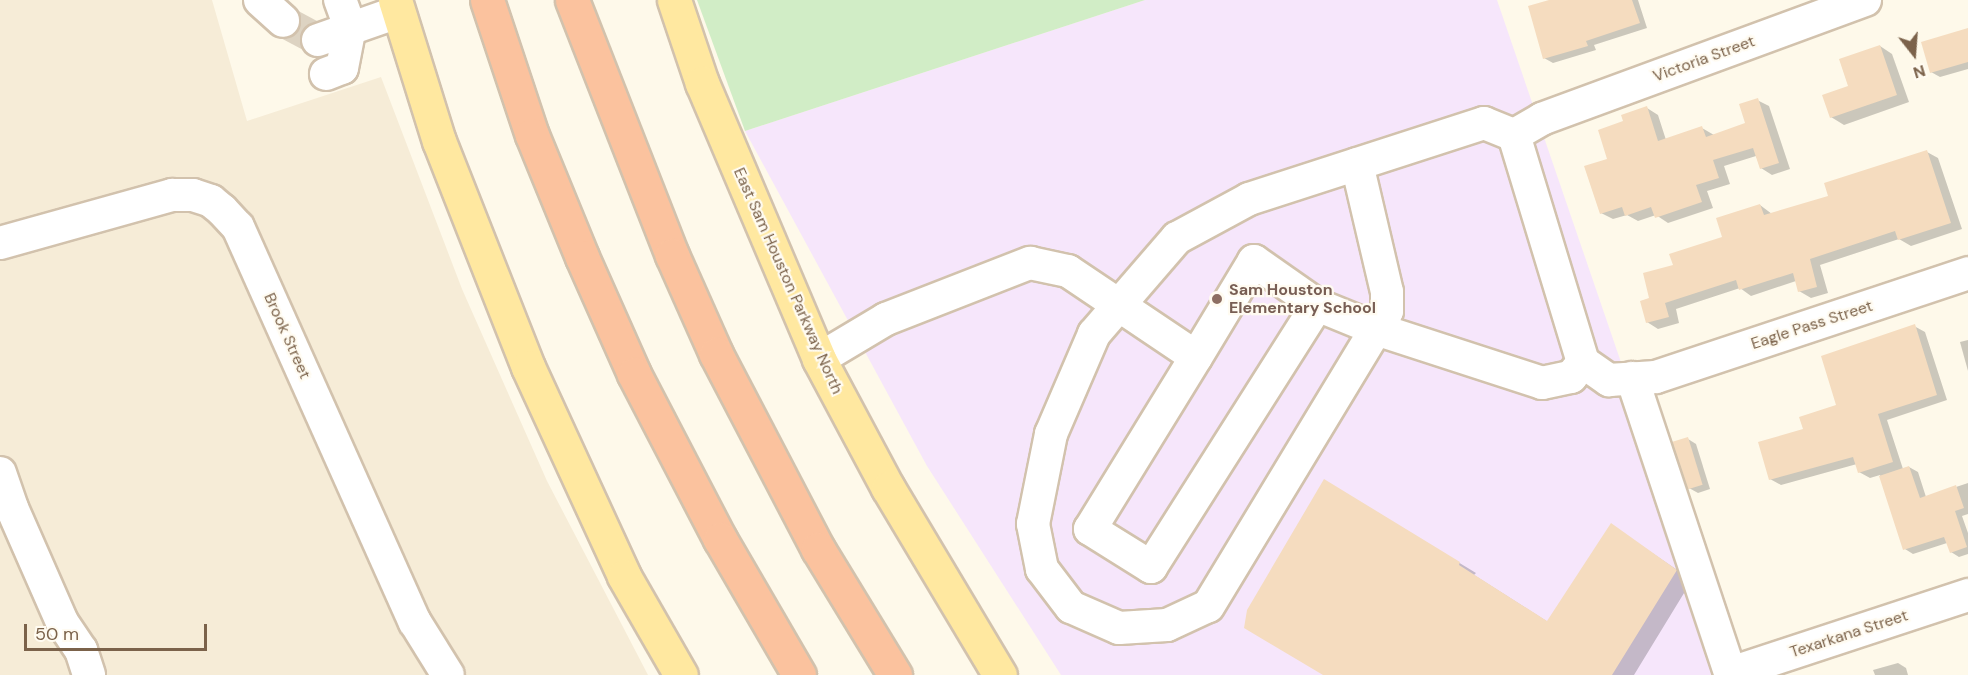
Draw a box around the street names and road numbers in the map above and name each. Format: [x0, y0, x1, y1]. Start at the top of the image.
street label: Victoria Street [1650, 32, 1758, 86]
street label: East Sam Houston Parkway North [729, 165, 847, 397]
street label: Brook Street [260, 290, 314, 382]
street label: Eagle Pass Street [1749, 296, 1875, 354]
street label: Texarkana Street [1788, 606, 1910, 662]

